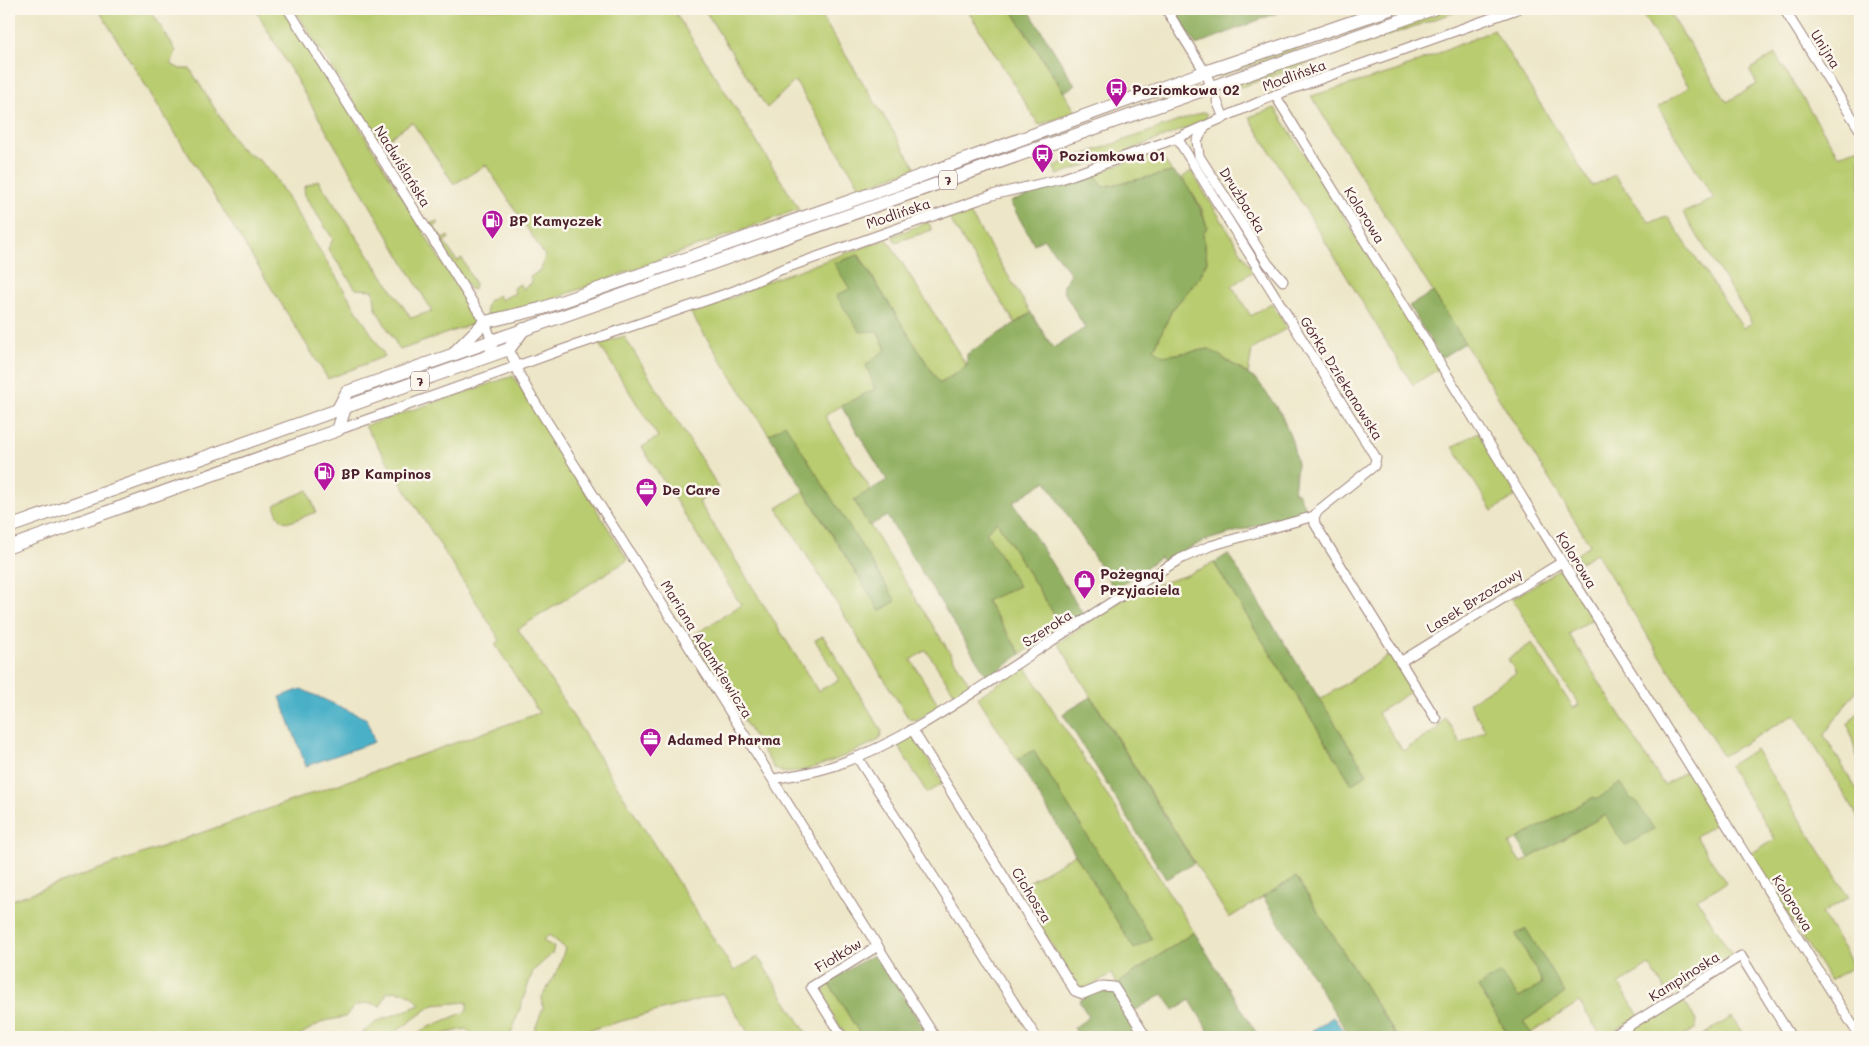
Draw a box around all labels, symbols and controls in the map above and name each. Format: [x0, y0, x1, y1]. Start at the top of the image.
street label: Unijna [1807, 26, 1845, 72]
street label: Modlińska [1259, 55, 1329, 95]
bus stop icon: Poziomkowa 02 [1104, 77, 1128, 108]
place label: Poziomkowa 02 [1132, 80, 1240, 99]
street label: Nadwiślańska [370, 122, 436, 210]
bus stop icon: Poziomkowa 01 [1031, 143, 1055, 174]
place label: Poziomkowa 01 [1059, 146, 1165, 165]
street label: Drużbacka [1215, 164, 1271, 236]
road number: 7 [939, 170, 957, 190]
street label: Kolorowa [1340, 183, 1390, 247]
street label: Modlińska [863, 193, 933, 233]
fuel station icon: BP Kamyczek [481, 208, 505, 239]
place label: BP Kamyczek [509, 211, 602, 230]
street label: Górka Dziekanowska [1296, 312, 1388, 444]
road number: 7 [411, 372, 429, 391]
fuel station icon: BP Kampinos [313, 461, 337, 492]
place label: BP Kampinos [341, 464, 431, 483]
office icon: De Care [634, 477, 658, 508]
place label: De Care [662, 480, 720, 499]
street label: Kolorowa [1552, 528, 1602, 592]
street label: Lasek Brzozowy [1423, 563, 1525, 637]
place label: Pożegnaj Przyjaciela [1100, 564, 1180, 599]
shop icon: Pożegnaj Przyjaciela [1072, 569, 1096, 600]
street label: Mariana Adamkiewicza [657, 576, 757, 722]
street label: Szeroka [1018, 605, 1076, 651]
office icon: Adamed Pharma [639, 727, 663, 758]
place label: Adamed Pharma [667, 730, 781, 749]
street label: Cichosza [1008, 864, 1056, 926]
street label: Kolorowa [1768, 871, 1818, 935]
street label: Fiołków [811, 934, 865, 976]
street label: Kampinoska [1645, 947, 1723, 1005]

